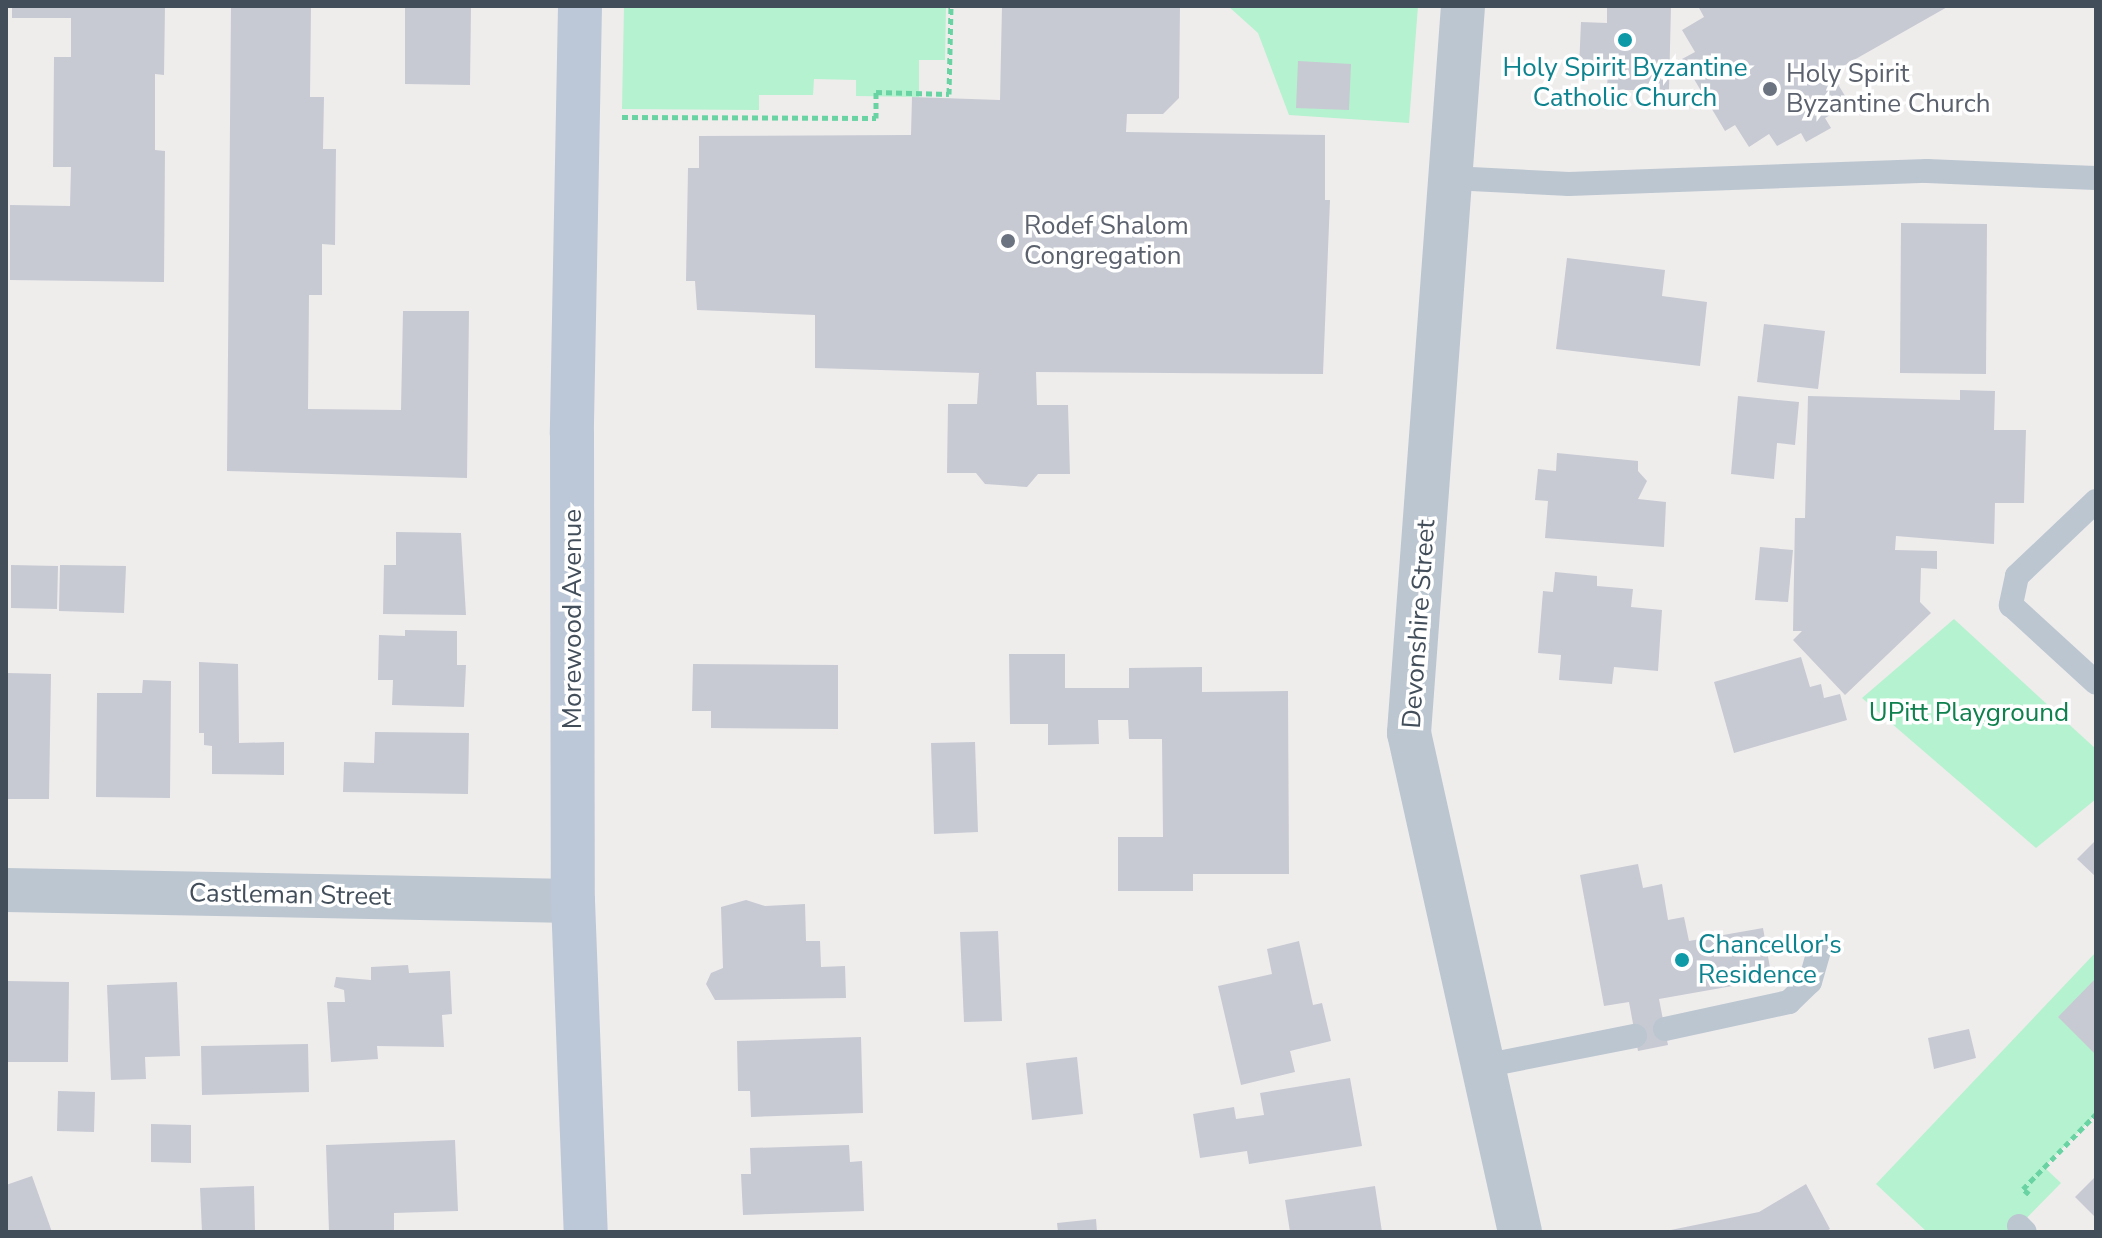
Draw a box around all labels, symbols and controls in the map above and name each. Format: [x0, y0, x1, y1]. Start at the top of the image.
marker: Holy Spirit Byzantine Catholic Church [1616, 31, 1634, 49]
place label: Holy Spirit Byzantine Catholic Church [1503, 52, 1747, 114]
place label: Holy Spirit Byzantine Church [1786, 58, 1990, 120]
marker: Holy Spirit Byzantine Church [1761, 80, 1779, 98]
place label: Rodef Shalom Congregation [1024, 210, 1189, 272]
marker: Rodef Shalom Congregation [999, 232, 1017, 250]
street label: Morewood Avenue [557, 509, 589, 729]
street label: Devonshire Street [1396, 519, 1442, 729]
park label: UPitt Playground [1869, 697, 2069, 729]
street label: Castleman Street [189, 878, 391, 912]
place label: Chancellor's Residence [1698, 929, 1842, 990]
marker: Chancellor's Residence [1673, 951, 1691, 969]

